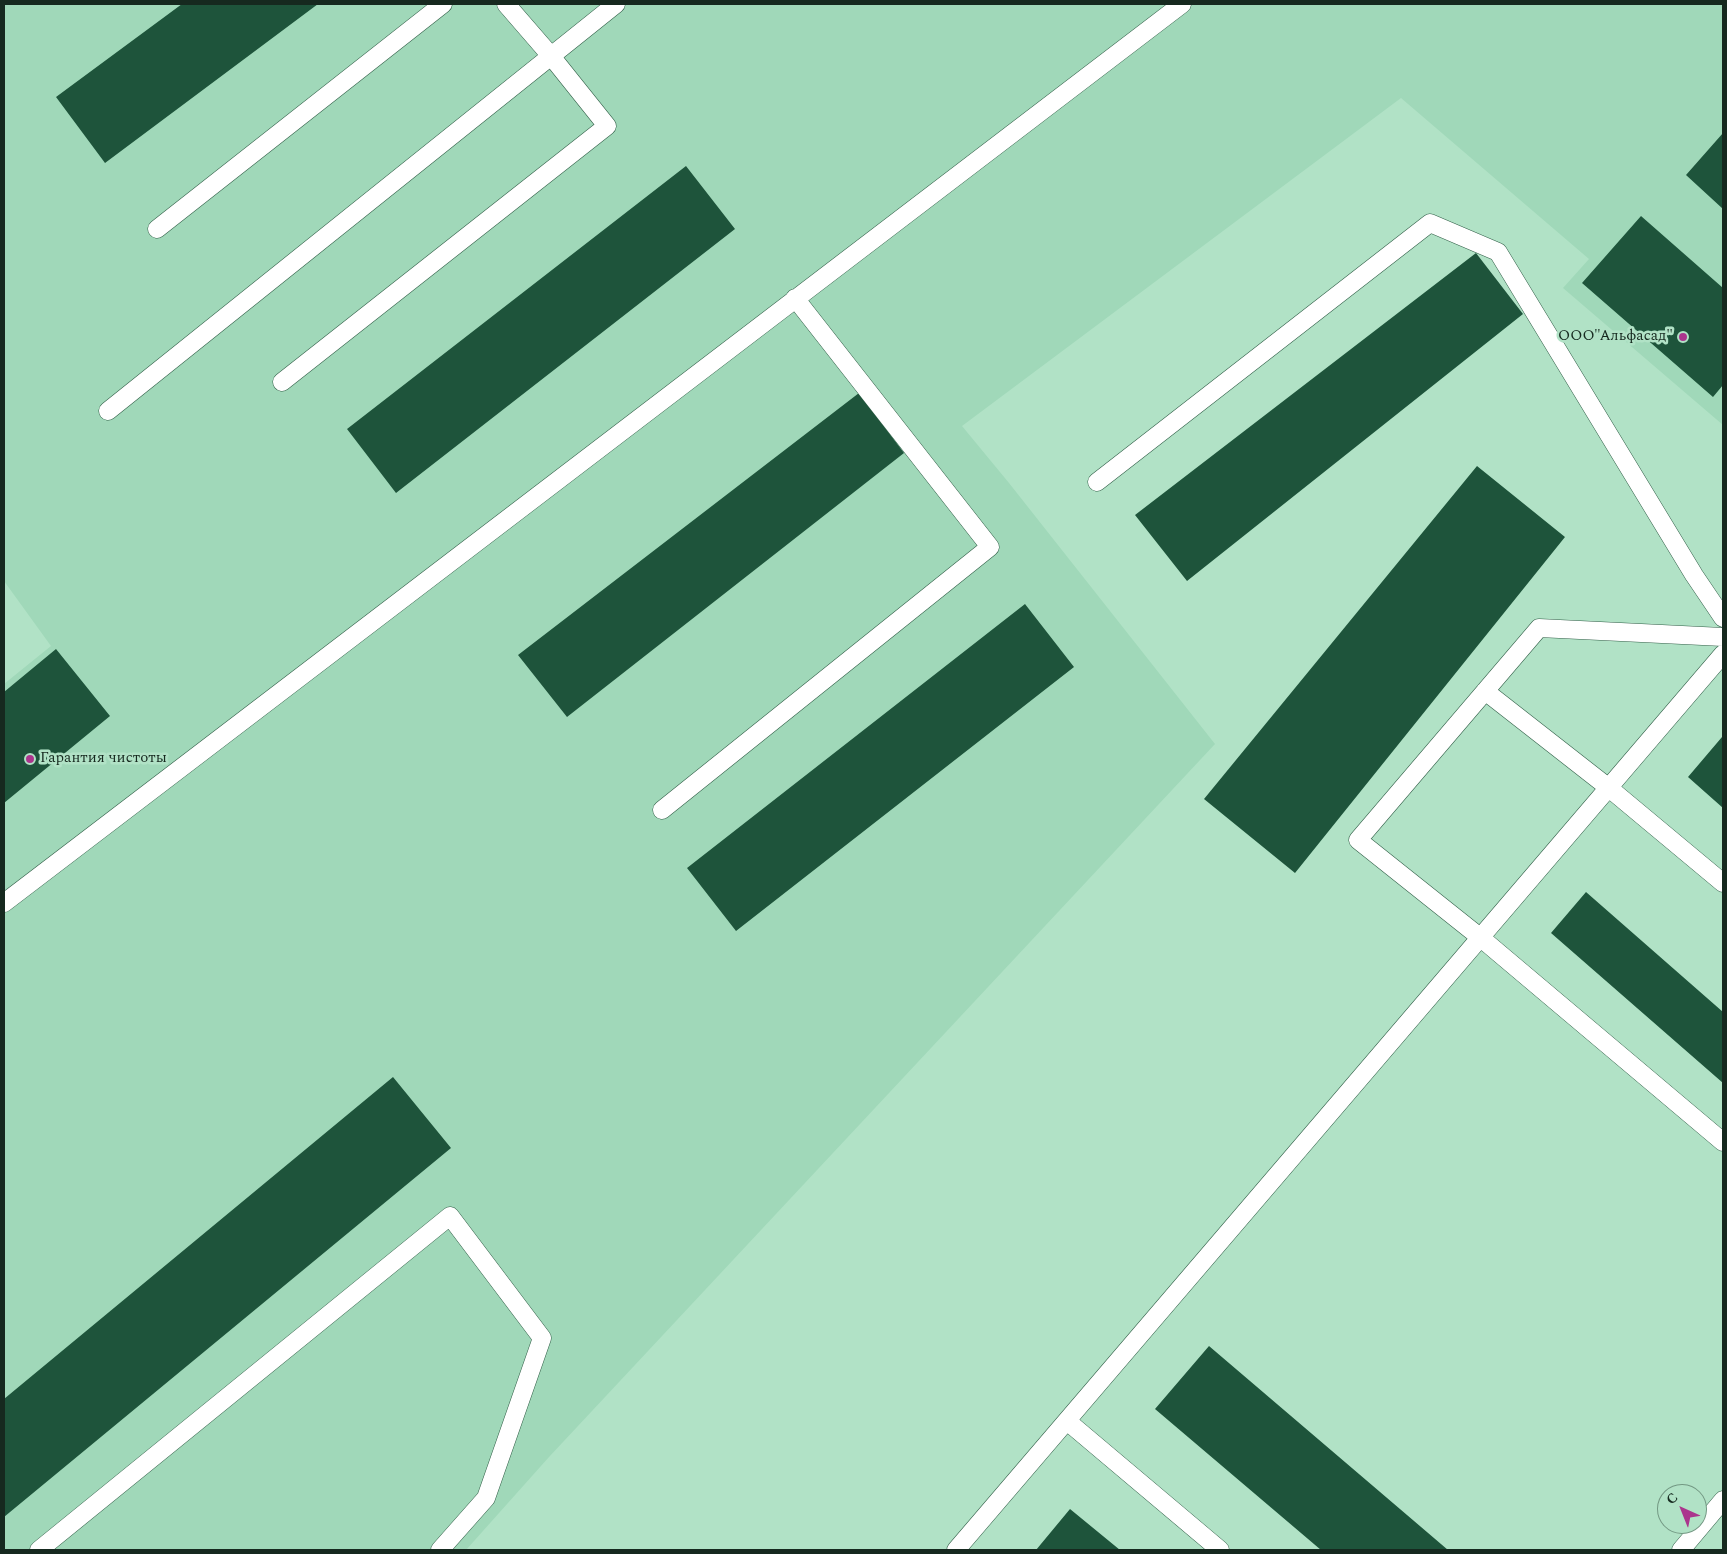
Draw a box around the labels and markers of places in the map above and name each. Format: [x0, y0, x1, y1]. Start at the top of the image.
place label: ООО"Альфасад" [1558, 328, 1673, 346]
marker: ООО"Альфасад" [1677, 331, 1689, 343]
place label: Гарантия чистоты [40, 750, 167, 768]
marker: Гарантия чистоты [24, 753, 36, 765]

